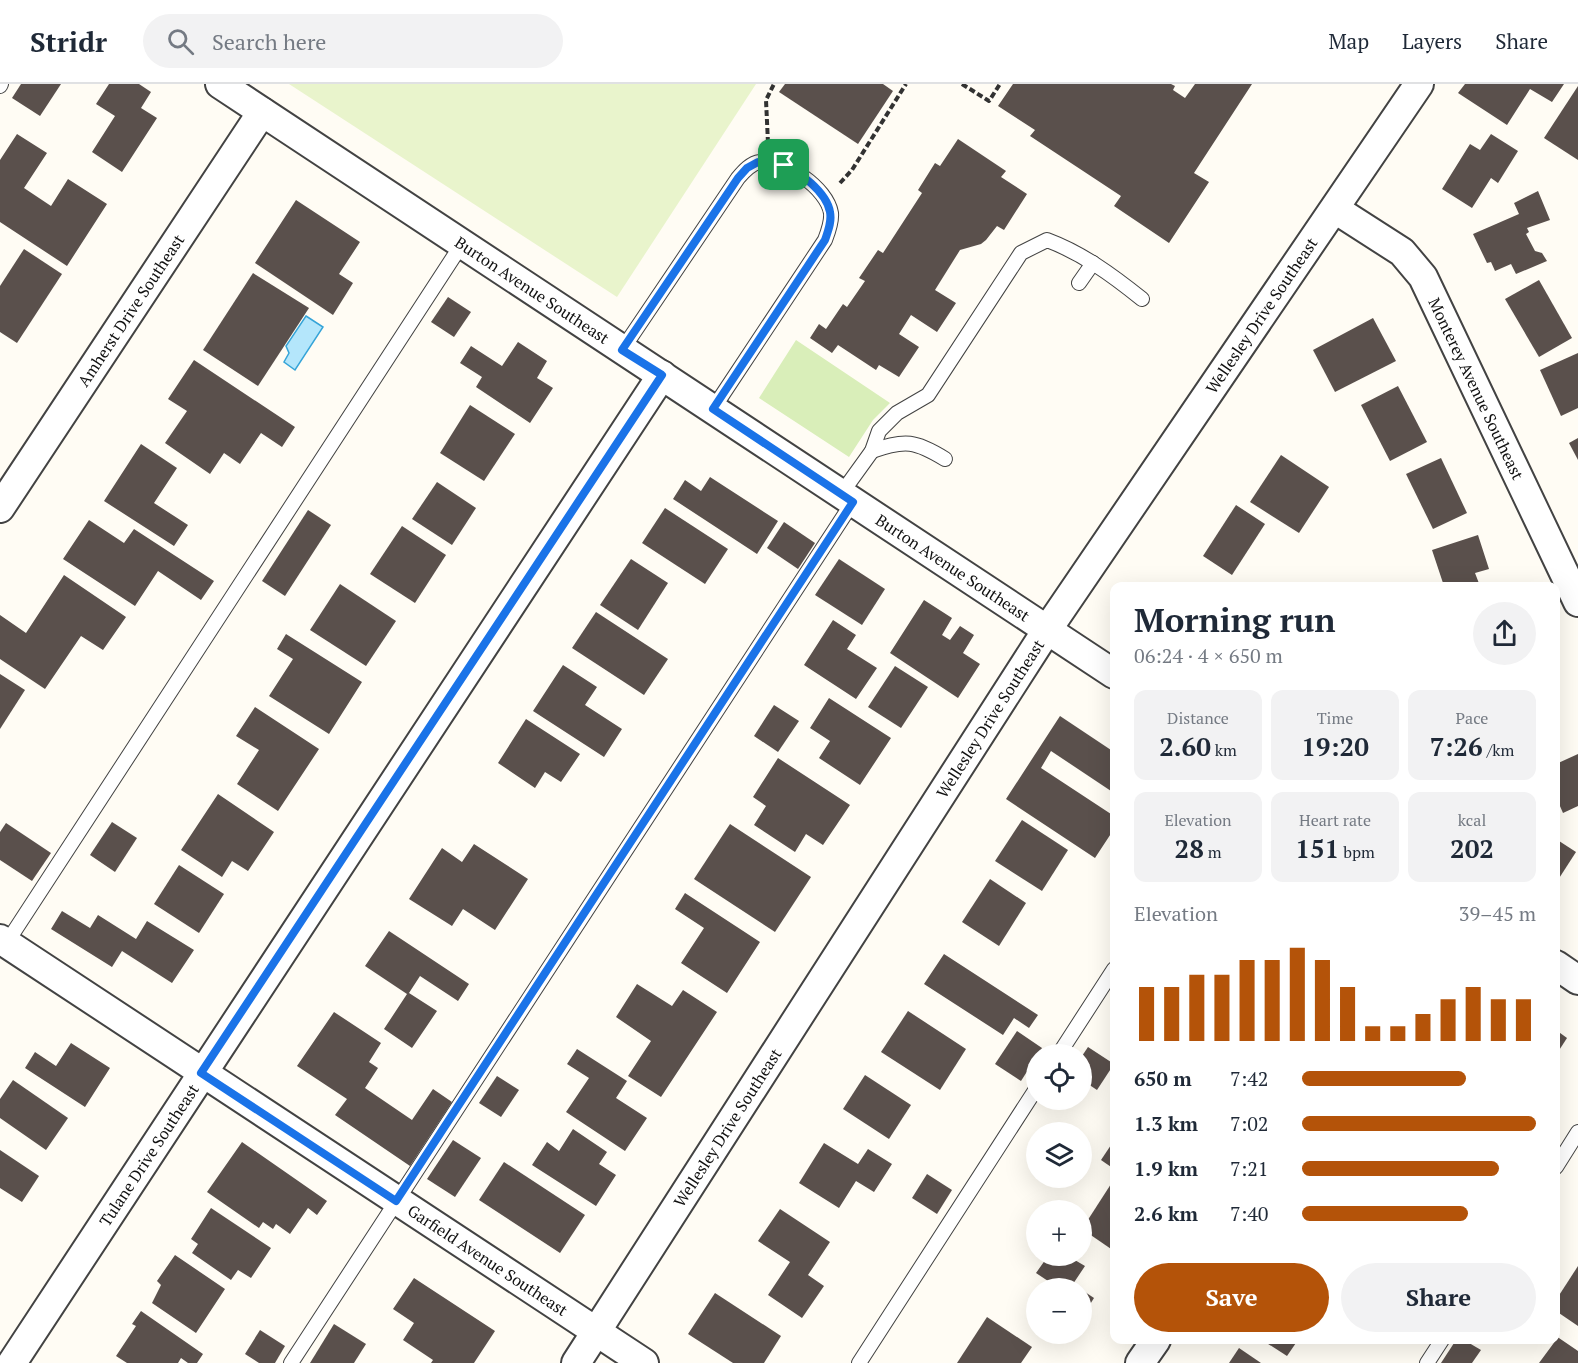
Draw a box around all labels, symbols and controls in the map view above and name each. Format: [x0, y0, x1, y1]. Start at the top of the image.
search box [143, 14, 563, 68]
text: Stridr [30, 23, 107, 60]
icon: search [164, 25, 197, 58]
text: Search here [212, 27, 326, 56]
text: Map [1328, 27, 1369, 55]
text: Layers [1402, 27, 1462, 55]
text: Share [1495, 27, 1548, 55]
pin [758, 139, 809, 190]
icon: arrive [767, 148, 800, 181]
street label: Amherst Drive Southeast [72, 230, 189, 391]
street label: Burton Avenue Southeast [451, 231, 614, 349]
street label: Wellesley Drive Southeast [1200, 233, 1322, 398]
street label: Monterey Avenue Southeast [1423, 294, 1529, 483]
street label: Burton Avenue Southeast [871, 509, 1034, 627]
text: Morning run [1134, 598, 1336, 641]
button: share [1473, 602, 1536, 665]
street label: Wellesley Drive Southeast [931, 635, 1049, 802]
text: 06:24 · 4 × 650 m [1134, 642, 1283, 669]
text: Distance [1167, 707, 1229, 729]
text: Time [1317, 707, 1353, 729]
text: Pace [1456, 707, 1488, 729]
text: 2.60 [1159, 729, 1211, 763]
text: 19:20 [1301, 729, 1369, 763]
text: 7:26 [1430, 729, 1483, 763]
text: km [1211, 739, 1237, 761]
text: /km [1483, 739, 1514, 761]
text: Elevation [1164, 809, 1232, 831]
text: Heart rate [1299, 809, 1371, 831]
text: kcal [1458, 809, 1486, 831]
text: 28 [1174, 831, 1204, 865]
text: 151 [1295, 831, 1339, 865]
text: 202 [1450, 831, 1494, 865]
text: m [1204, 841, 1222, 863]
text: bpm [1339, 841, 1375, 863]
text: Elevation [1134, 900, 1218, 927]
text: 39–45 m [1459, 900, 1536, 927]
street label: Wellesley Drive Southeast [668, 1044, 786, 1211]
map controls [1026, 1044, 1092, 1344]
button: locate [1026, 1044, 1092, 1110]
text: 650 m [1134, 1065, 1192, 1092]
text: 7:42 [1230, 1065, 1269, 1092]
street label: Tulane Drive Southeast [94, 1079, 204, 1230]
text: 1.3 km [1134, 1110, 1198, 1137]
text: 7:02 [1230, 1110, 1269, 1137]
button: layers [1026, 1122, 1092, 1188]
text: 1.9 km [1134, 1155, 1198, 1182]
text: 7:21 [1230, 1155, 1269, 1182]
street label: Garfield Avenue Southeast [403, 1199, 572, 1321]
button: + [1026, 1200, 1092, 1266]
text: 2.6 km [1134, 1200, 1198, 1227]
text: 7:40 [1230, 1200, 1269, 1227]
button: Save [1134, 1263, 1329, 1332]
button: Share [1341, 1263, 1536, 1332]
button: − [1026, 1278, 1092, 1344]

